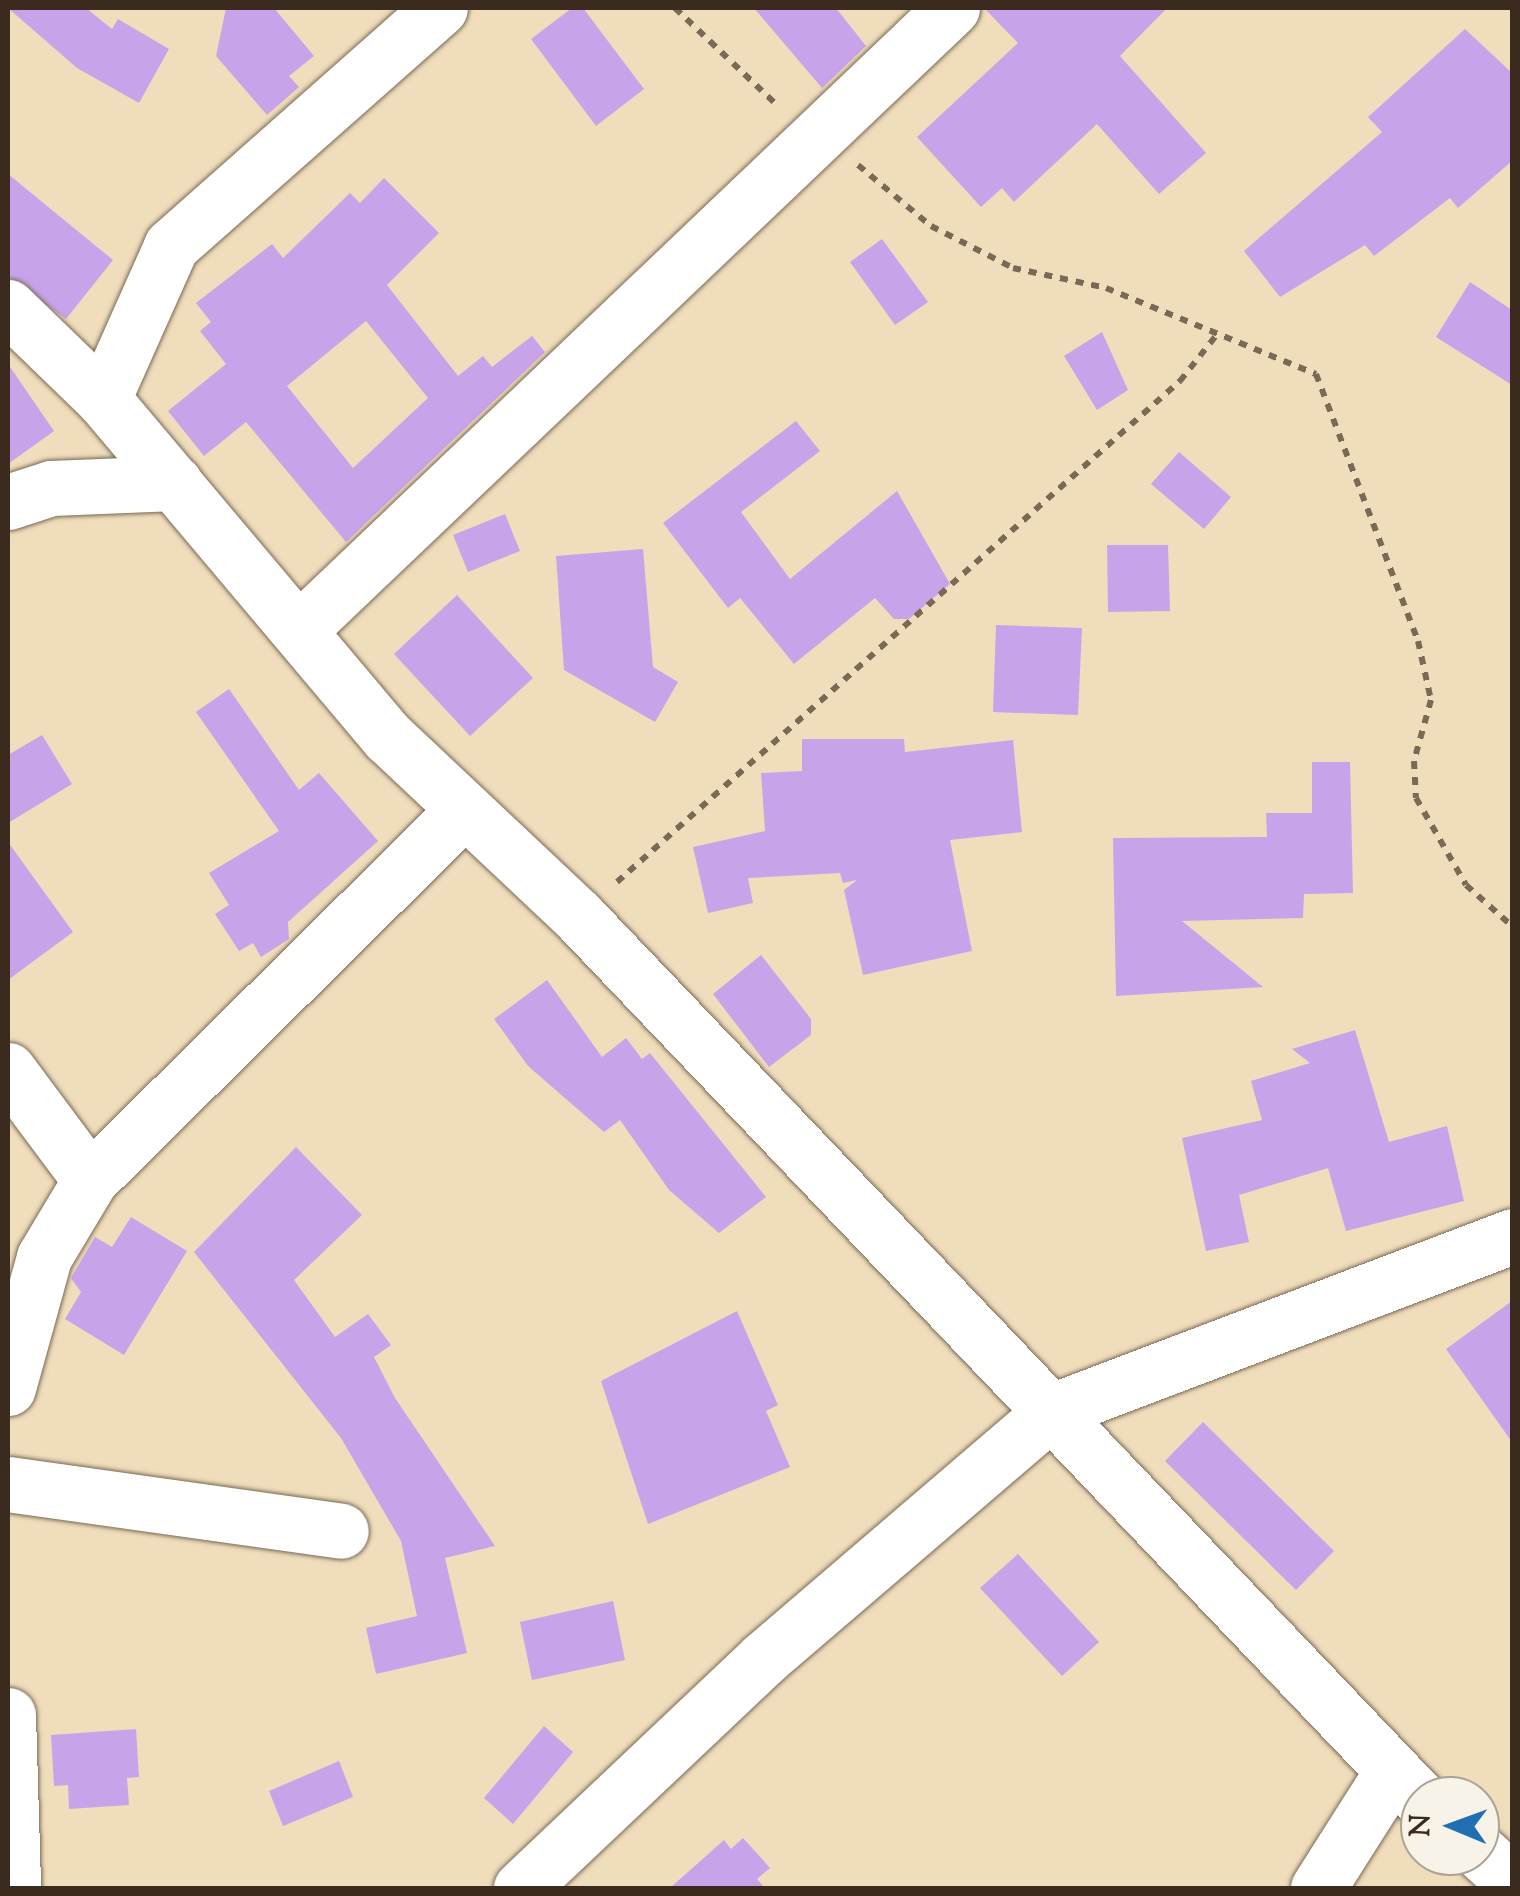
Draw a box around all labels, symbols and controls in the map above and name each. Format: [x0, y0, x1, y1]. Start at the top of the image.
north arrow [1400, 1776, 1500, 1876]
text: N [1402, 1814, 1442, 1837]

